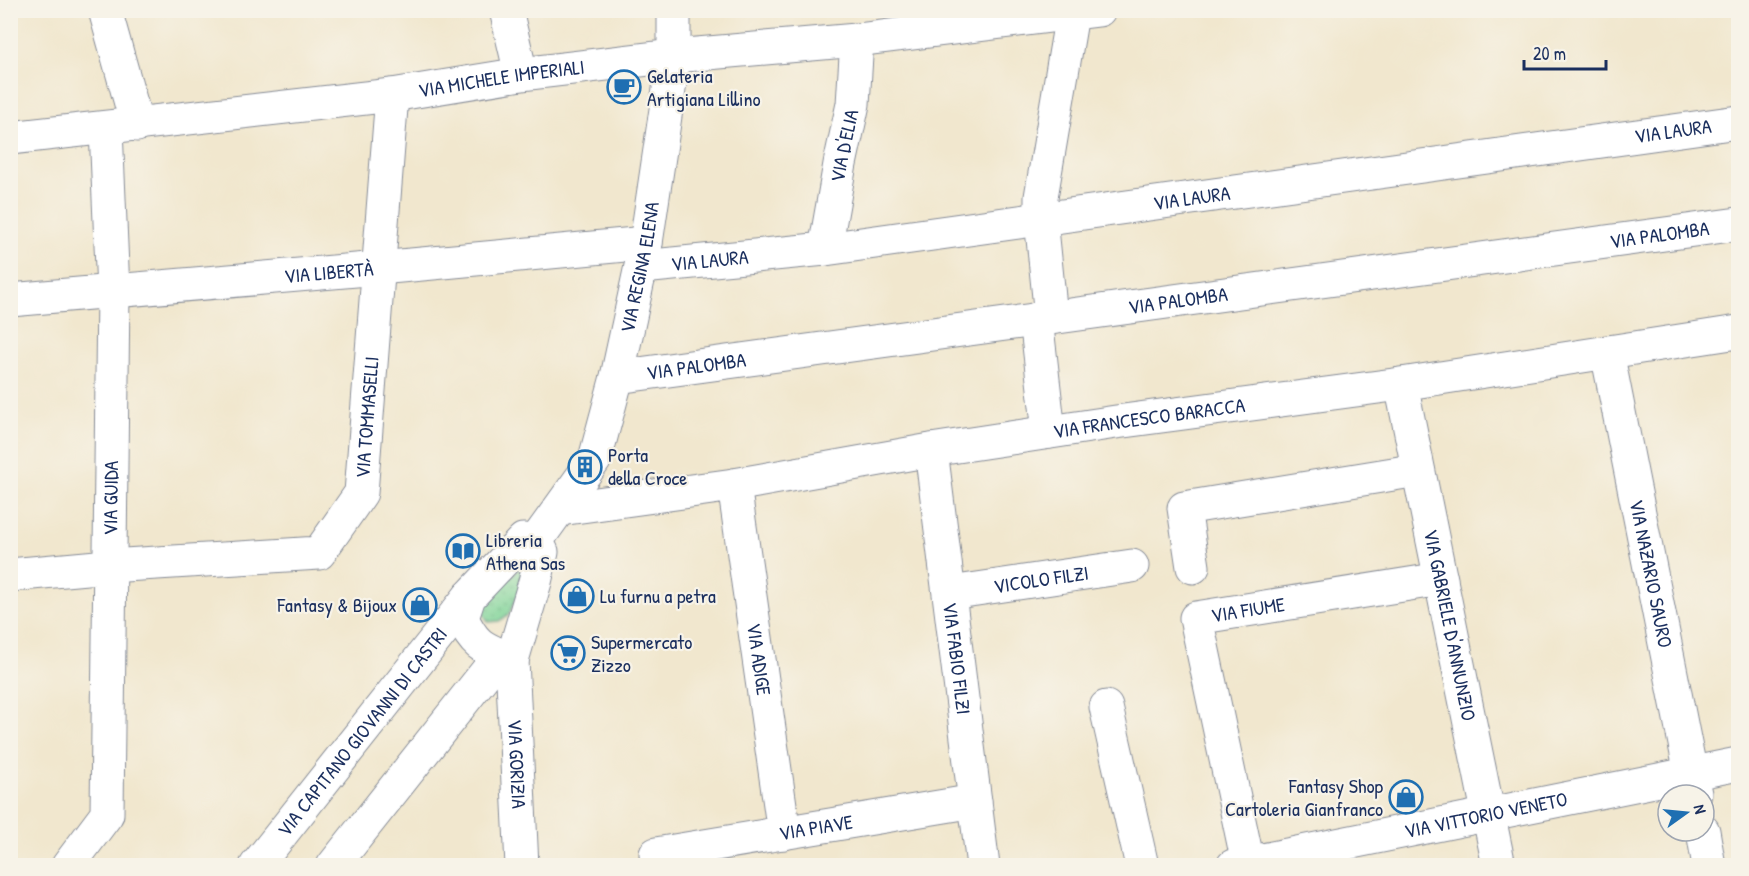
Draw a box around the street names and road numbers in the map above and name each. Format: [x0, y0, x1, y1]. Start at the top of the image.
street label: VIA MICHELE IMPERIALI [416, 53, 586, 104]
street label: VIA D'ELIA [823, 106, 865, 184]
street label: VIA LAURA [1633, 112, 1713, 149]
street label: VIA LAURA [1151, 179, 1232, 216]
street label: VIA REGINA ELENA [613, 200, 665, 335]
street label: VIA PALOMBA [1608, 214, 1711, 254]
street label: VIA LAURA [670, 243, 750, 277]
street label: VIA LIBERTÀ [283, 255, 375, 289]
street label: VIA PALOMBA [1126, 280, 1229, 320]
street label: VIA PALOMBA [645, 346, 748, 386]
street label: VIA TOMMASELLI [348, 355, 385, 479]
street label: VIA FRANCESCO BARACCA [1051, 391, 1247, 444]
street label: VIA GUIDA [96, 460, 124, 536]
street label: VIA NAZARIO SAURO [1624, 497, 1680, 650]
street label: VIA GABRIELE D'ANNUNZIO [1418, 527, 1483, 723]
street label: VICOLO FILZI [992, 559, 1090, 599]
street label: VIA FIUME [1209, 590, 1287, 628]
street label: VIA FABIO FILZI [937, 601, 978, 716]
street label: VIA CAPITANO GIOVANNI DI CASTRI [271, 621, 453, 842]
street label: VIA ADIGE [741, 621, 778, 697]
street label: VIA GORIZIA [502, 719, 533, 809]
street label: VIA VITTORIO VENETO [1402, 785, 1570, 844]
street label: VIA PIAVE [777, 808, 855, 846]

